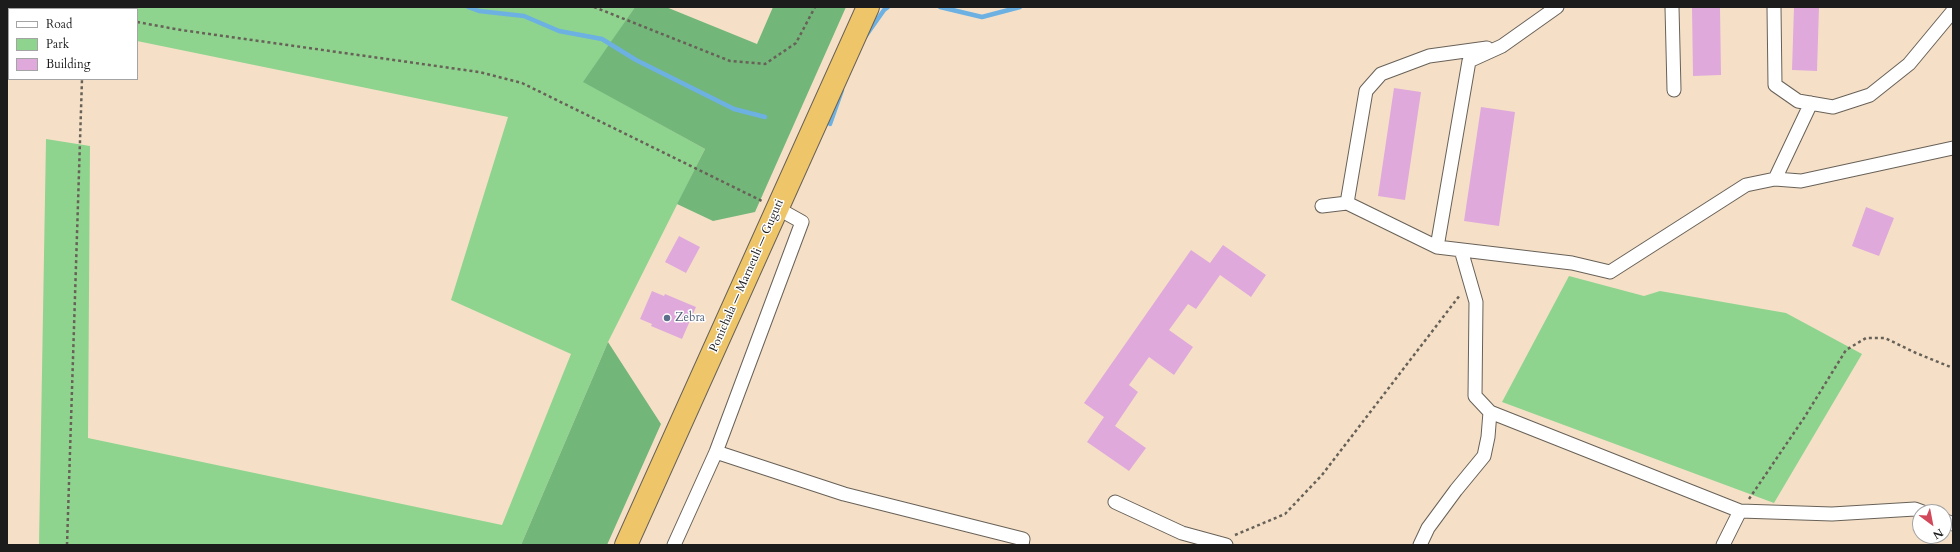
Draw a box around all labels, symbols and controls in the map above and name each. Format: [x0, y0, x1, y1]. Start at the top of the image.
legend [8, 8, 138, 80]
text: Road [46, 16, 72, 32]
text: Park [46, 36, 69, 52]
text: Building [46, 56, 90, 72]
street label: Ponichala — Marneuli — Guguti [707, 197, 787, 355]
place label: Zebra [675, 311, 705, 325]
marker: Zebra [662, 313, 672, 323]
north arrow [1912, 504, 1952, 544]
text: N [1930, 525, 1946, 543]

